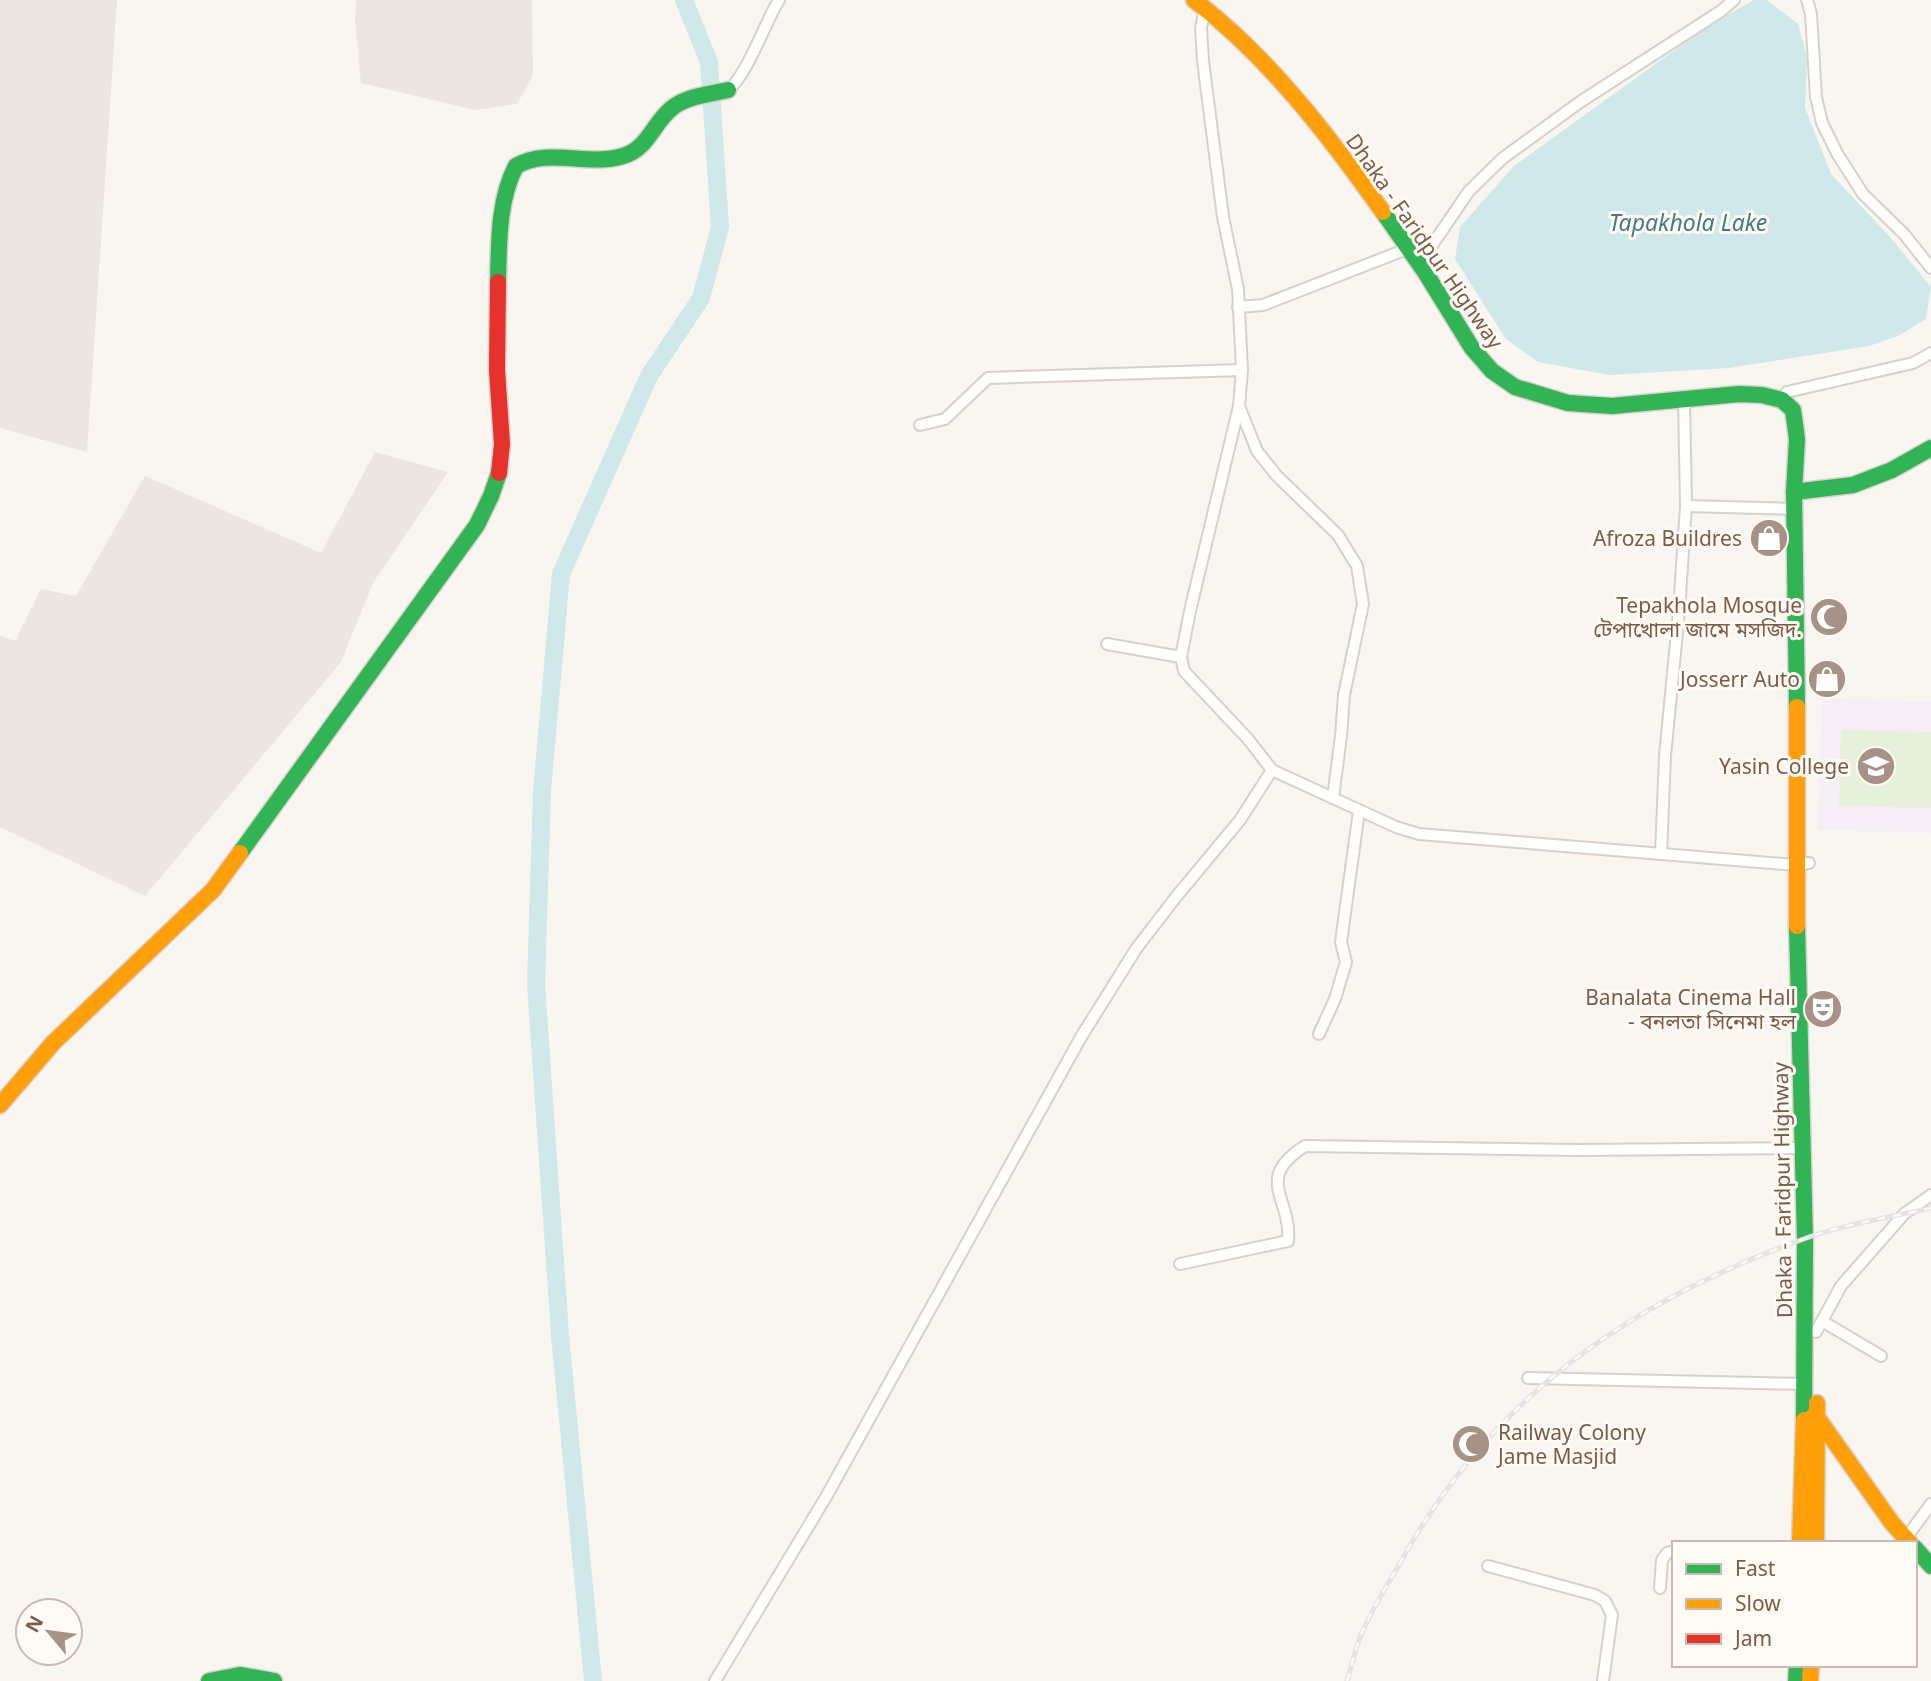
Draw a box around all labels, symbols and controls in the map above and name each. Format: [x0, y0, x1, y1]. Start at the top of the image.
street label: Dhaka - Faridpur Highway [1340, 128, 1510, 354]
water label: Tapakhola Lake [1609, 206, 1767, 238]
shop icon: Afroza Buildres [1748, 517, 1790, 559]
place label: Afroza Buildres [1593, 524, 1742, 552]
place label: Tepakhola Mosque টেপাখোলা জামে মসজিদ. [1593, 591, 1802, 643]
mosque icon: Tepakhola Mosque টেপাখোলা জামে মসজিদ. [1808, 596, 1850, 638]
shop icon: Josserr Auto [1806, 658, 1848, 700]
place label: Josserr Auto [1678, 665, 1800, 693]
school or university icon: Yasin College [1855, 745, 1897, 787]
place label: Yasin College [1719, 752, 1849, 780]
place label: Banalata Cinema Hall - বনলতা সিনেমা হল [1585, 983, 1797, 1035]
theatre icon: Banalata Cinema Hall - বনলতা সিনেমা হল [1802, 988, 1844, 1030]
street label: Dhaka - Faridpur Highway [1766, 1061, 1798, 1318]
place label: Railway Colony Jame Masjid [1496, 1418, 1646, 1470]
mosque icon: Railway Colony Jame Masjid [1450, 1423, 1492, 1465]
legend [1672, 1541, 1917, 1667]
text: Fast [1735, 1554, 1776, 1582]
text: Slow [1735, 1589, 1781, 1617]
north arrow [14, 1597, 84, 1667]
text: N [19, 1611, 49, 1637]
text: Jam [1733, 1624, 1772, 1652]

